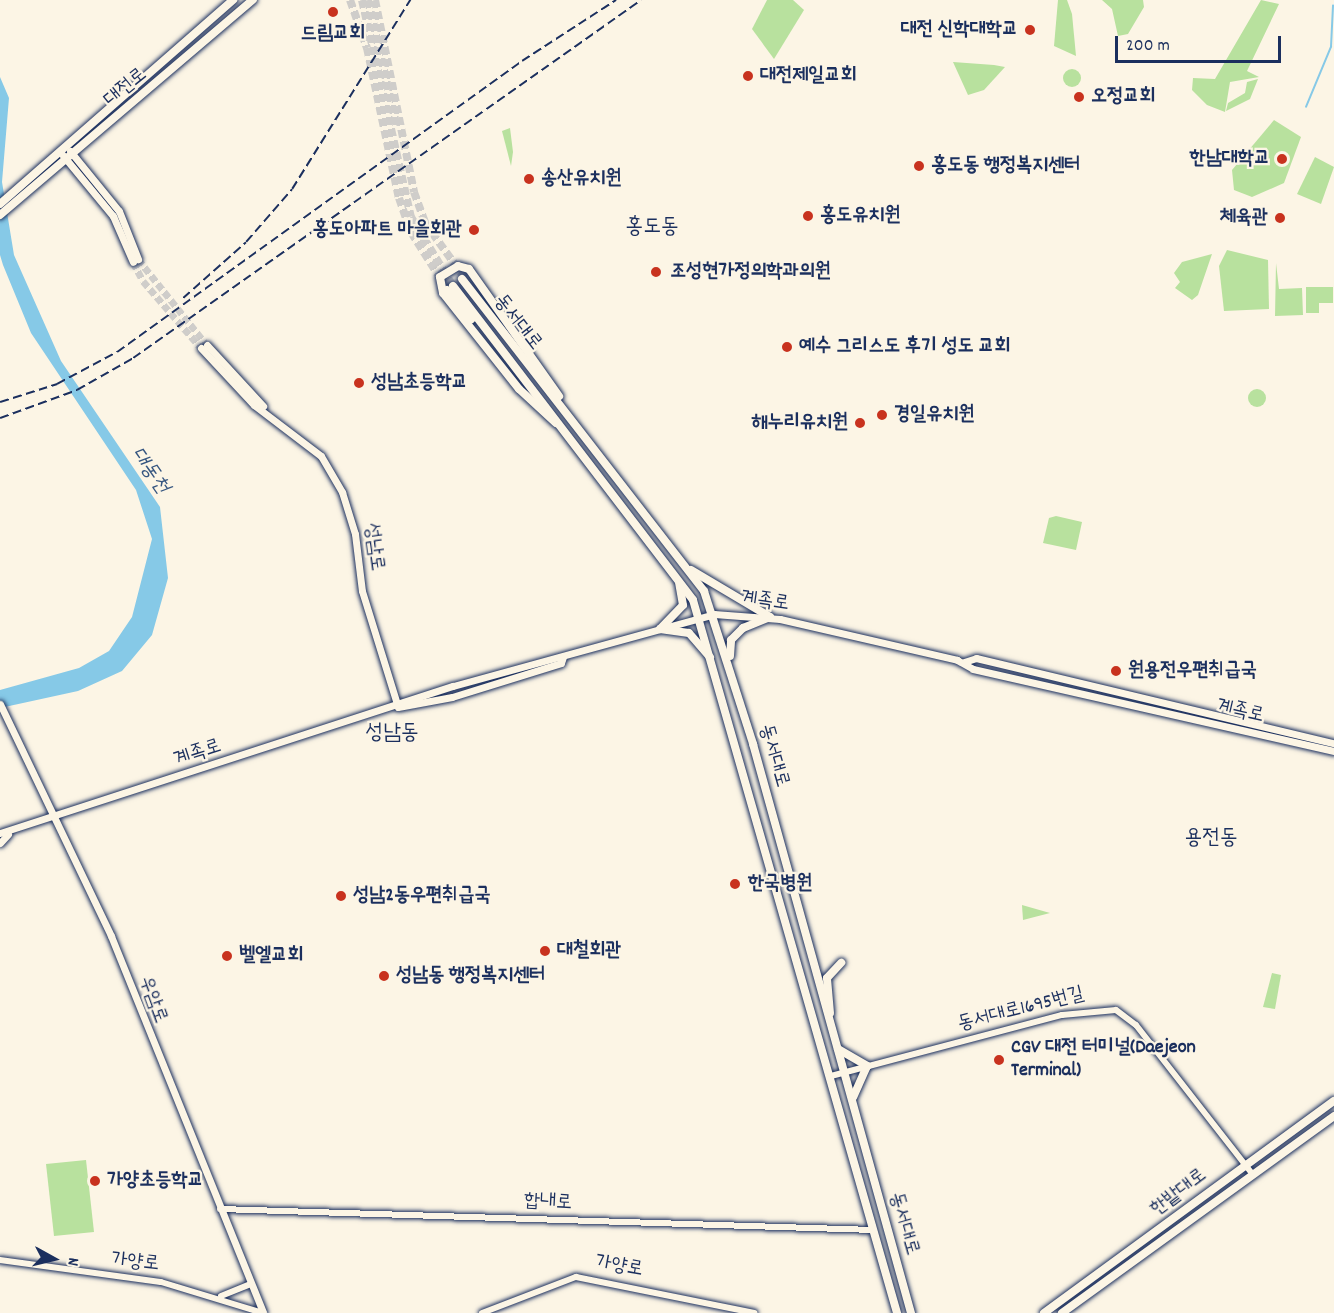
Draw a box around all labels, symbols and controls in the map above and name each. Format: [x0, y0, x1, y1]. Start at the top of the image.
marker: 드림교회 [326, 5, 340, 19]
place label: 대전 신학대학교 [901, 18, 1018, 42]
place label: 드림교회 [301, 22, 365, 46]
marker: 대전 신학대학교 [1023, 23, 1037, 37]
scale bar [1118, 24, 1284, 62]
text: 200 m [1126, 34, 1170, 59]
street label: 대전로 [100, 63, 152, 113]
place label: 대전제일교회 [760, 64, 857, 88]
marker: 대전제일교회 [741, 69, 755, 83]
place label: 오정교회 [1091, 85, 1155, 109]
marker: 오정교회 [1072, 90, 1086, 104]
place label: 한남대학교 [1190, 147, 1270, 171]
marker: 한남대학교 [1275, 152, 1289, 166]
place label: 홍도동 행정복지센터 [931, 154, 1080, 178]
marker: 홍도동 행정복지센터 [912, 159, 926, 173]
place label: 송산유치원 [541, 167, 621, 191]
marker: 송산유치원 [522, 172, 536, 186]
place label: 홍도유치원 [820, 204, 900, 228]
place label: 체육관 [1220, 206, 1268, 230]
marker: 홍도유치원 [801, 209, 815, 223]
marker: 체육관 [1273, 211, 1287, 225]
district label: 홍도동 [625, 215, 679, 241]
place label: 홍도아파트 마을회관 [313, 218, 462, 242]
marker: 홍도아파트 마을회관 [467, 223, 481, 237]
place label: 조성현가정의학과의원 [670, 260, 831, 284]
marker: 조성현가정의학과의원 [647, 263, 665, 281]
street label: 동서대로 [488, 290, 546, 356]
place label: 예수 그리스도 후기 성도 교회 [799, 335, 1010, 359]
marker: 예수 그리스도 후기 성도 교회 [780, 340, 794, 354]
place label: 성남초등학교 [371, 371, 468, 395]
marker: 성남초등학교 [352, 376, 366, 390]
place label: 경일유치원 [894, 403, 974, 427]
marker: 경일유치원 [875, 408, 889, 422]
place label: 해누리유치원 [751, 411, 848, 435]
marker: 해누리유치원 [853, 416, 867, 430]
water label: 대동천 [124, 443, 174, 499]
street label: 성남로 [358, 521, 388, 573]
street label: 계족로 [739, 587, 791, 617]
place label: 원용전우편취급국 [1128, 659, 1257, 683]
marker: 원용전우편취급국 [1109, 664, 1123, 678]
street label: 계족로 [1214, 695, 1266, 729]
district label: 성남동 [365, 721, 419, 747]
street label: 동서대로 [753, 722, 793, 790]
street label: 계족로 [171, 735, 225, 773]
district label: 용전동 [1184, 826, 1238, 852]
place label: 한국병원 [748, 872, 812, 896]
marker: 한국병원 [726, 875, 744, 893]
place label: 성남2동우편취급국 [353, 884, 490, 908]
marker: 성남2동우편취급국 [334, 889, 348, 903]
place label: 대철회관 [557, 939, 621, 963]
place label: 벨엘교회 [239, 944, 303, 968]
marker: 대철회관 [538, 944, 552, 958]
marker: 벨엘교회 [220, 949, 234, 963]
place label: 성남동 행정복지센터 [396, 964, 545, 988]
marker: 성남동 행정복지센터 [377, 969, 391, 983]
street label: 우암로 [132, 973, 172, 1027]
street label: 동서대로1695번길 [955, 983, 1087, 1037]
place label: CGV 대전 터미널(Daejeon Terminal) [1011, 1036, 1196, 1083]
marker: CGV 대전 터미널(Daejeon Terminal) [992, 1053, 1006, 1067]
street label: 한밭대로 [1146, 1164, 1212, 1222]
place label: 가양초등학교 [107, 1169, 204, 1193]
marker: 가양초등학교 [88, 1174, 102, 1188]
street label: 합내로 [523, 1190, 573, 1216]
street label: 동서대로 [883, 1190, 923, 1258]
north arrow [24, 1229, 84, 1289]
street label: 가양로 [110, 1249, 160, 1277]
street label: 가양로 [593, 1251, 645, 1283]
text: N [60, 1256, 84, 1267]

